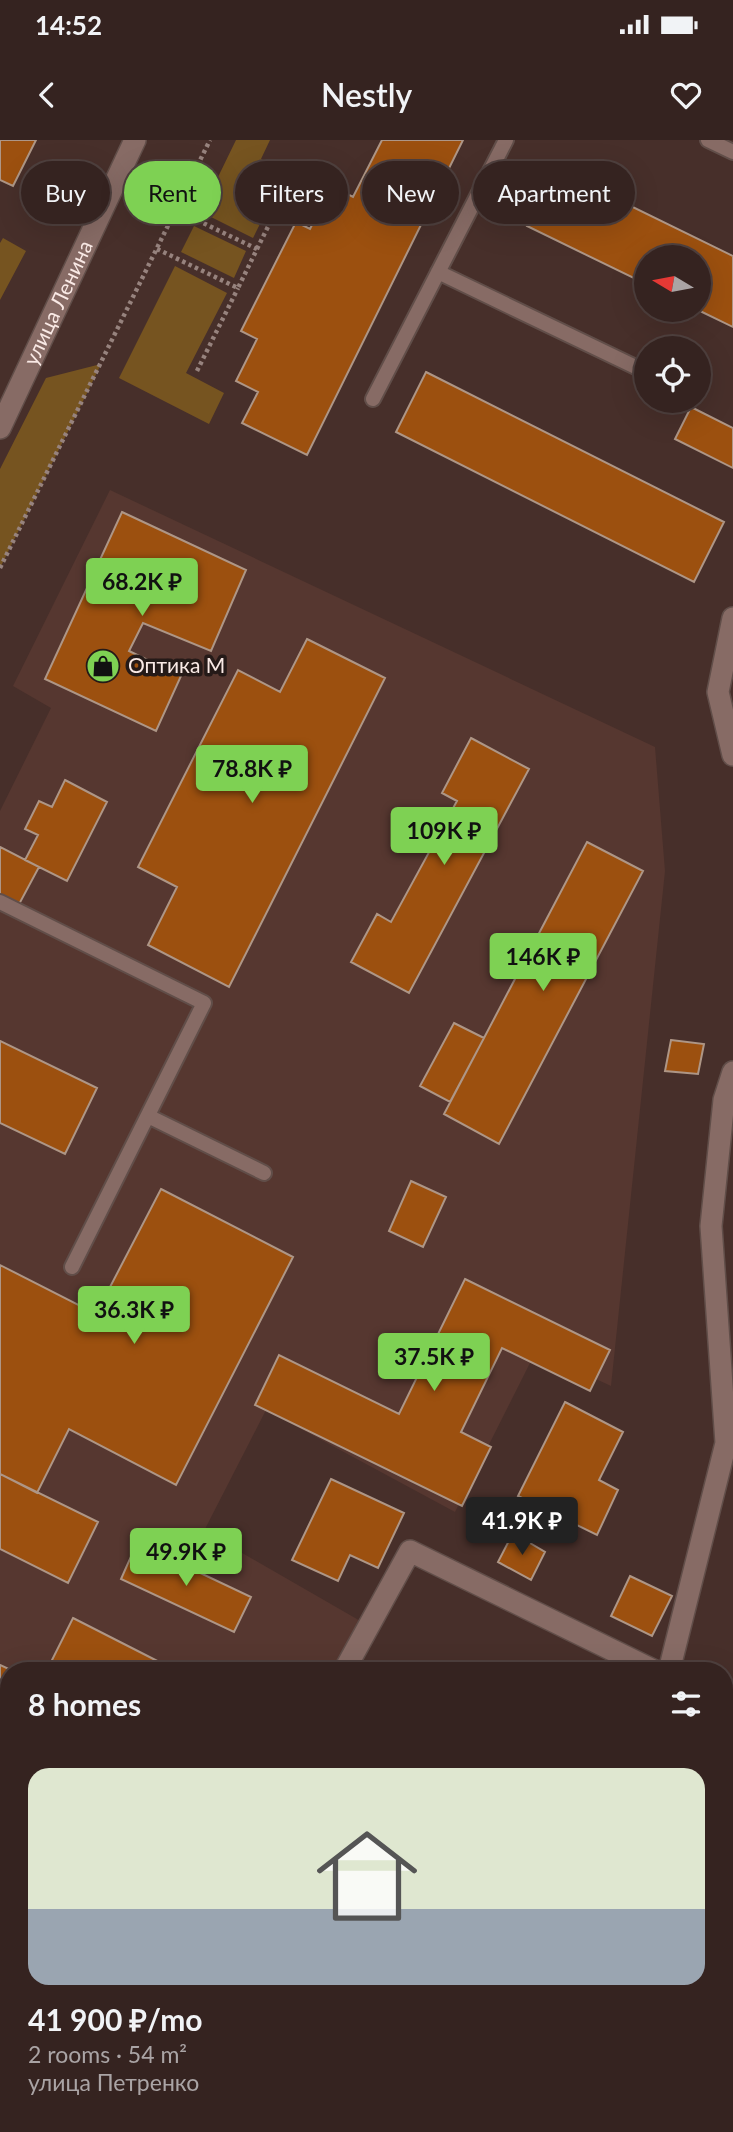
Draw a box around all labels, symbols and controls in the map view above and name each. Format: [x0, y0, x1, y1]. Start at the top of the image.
text: 14:52 [35, 9, 102, 41]
text: Nestly [321, 75, 412, 114]
icon: back [28, 76, 66, 114]
icon: heart [667, 76, 705, 114]
chip: Buy [21, 161, 110, 224]
chip: Rent [124, 161, 221, 224]
chip: Filters [235, 161, 348, 224]
chip: New [362, 161, 459, 224]
chip: Apartment [473, 161, 635, 224]
street label: улица Ленина [17, 236, 97, 369]
north arrow [634, 245, 710, 322]
map controls [634, 245, 711, 413]
button: locate [634, 336, 711, 413]
pin: 68.2K ₽ [77, 559, 207, 618]
text: 68.2K ₽ [102, 567, 182, 595]
shop icon: Оптика М [84, 647, 122, 685]
place label: Оптика М [128, 652, 225, 677]
pin: 78.8K ₽ [187, 746, 317, 805]
text: 78.8K ₽ [212, 754, 292, 782]
pin: 109K ₽ [387, 808, 501, 867]
text: 109K ₽ [407, 816, 481, 844]
pin: 146K ₽ [486, 934, 600, 993]
text: 146K ₽ [506, 942, 580, 970]
pin: 36.3K ₽ [69, 1286, 199, 1346]
text: 36.3K ₽ [94, 1295, 174, 1323]
pin: 37.5K ₽ [369, 1334, 499, 1393]
text: 37.5K ₽ [394, 1342, 474, 1370]
pin: 41.9K ₽ [457, 1498, 587, 1557]
text: 41.9K ₽ [482, 1506, 562, 1534]
pin: 49.9K ₽ [121, 1528, 251, 1588]
text: 49.9K ₽ [146, 1537, 226, 1565]
icon: filters [667, 1685, 705, 1723]
text: 8 homes [28, 1686, 141, 1722]
icon: home [304, 1813, 430, 1939]
text: 41 900 ₽/mo [28, 2001, 203, 2037]
text: 2 rooms · 54 m² [28, 2040, 187, 2068]
text: улица Петренко [28, 2068, 199, 2096]

